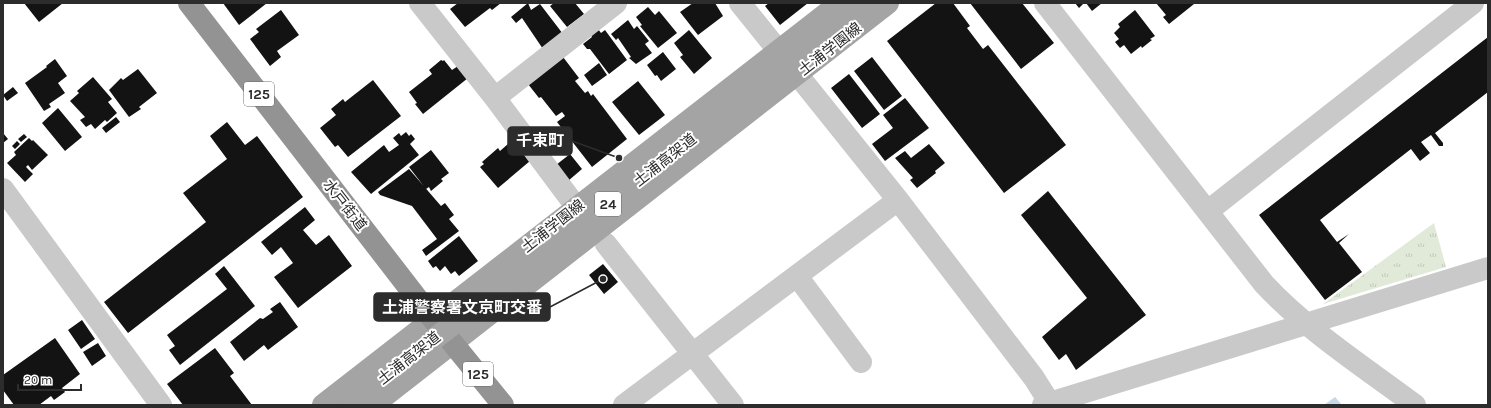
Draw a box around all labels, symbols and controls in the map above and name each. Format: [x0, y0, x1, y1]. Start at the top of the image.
street label: 土浦学園線 [795, 19, 865, 79]
road number: 125 [244, 82, 274, 106]
callout: 千束町 [508, 127, 572, 155]
street label: 土浦高架道 [630, 130, 700, 190]
text: 千束町 [516, 131, 564, 150]
street label: 水戸街道 [319, 176, 371, 234]
road number: 24 [595, 192, 621, 216]
street label: 土浦学園線 [518, 196, 588, 256]
callout: 土浦警察署文京町交番 [374, 293, 550, 321]
text: 土浦警察署文京町交番 [382, 298, 542, 317]
street label: 土浦高架道 [374, 328, 444, 388]
road number: 125 [463, 362, 493, 386]
scale bar [18, 366, 81, 392]
text: 20 m [24, 373, 52, 387]

